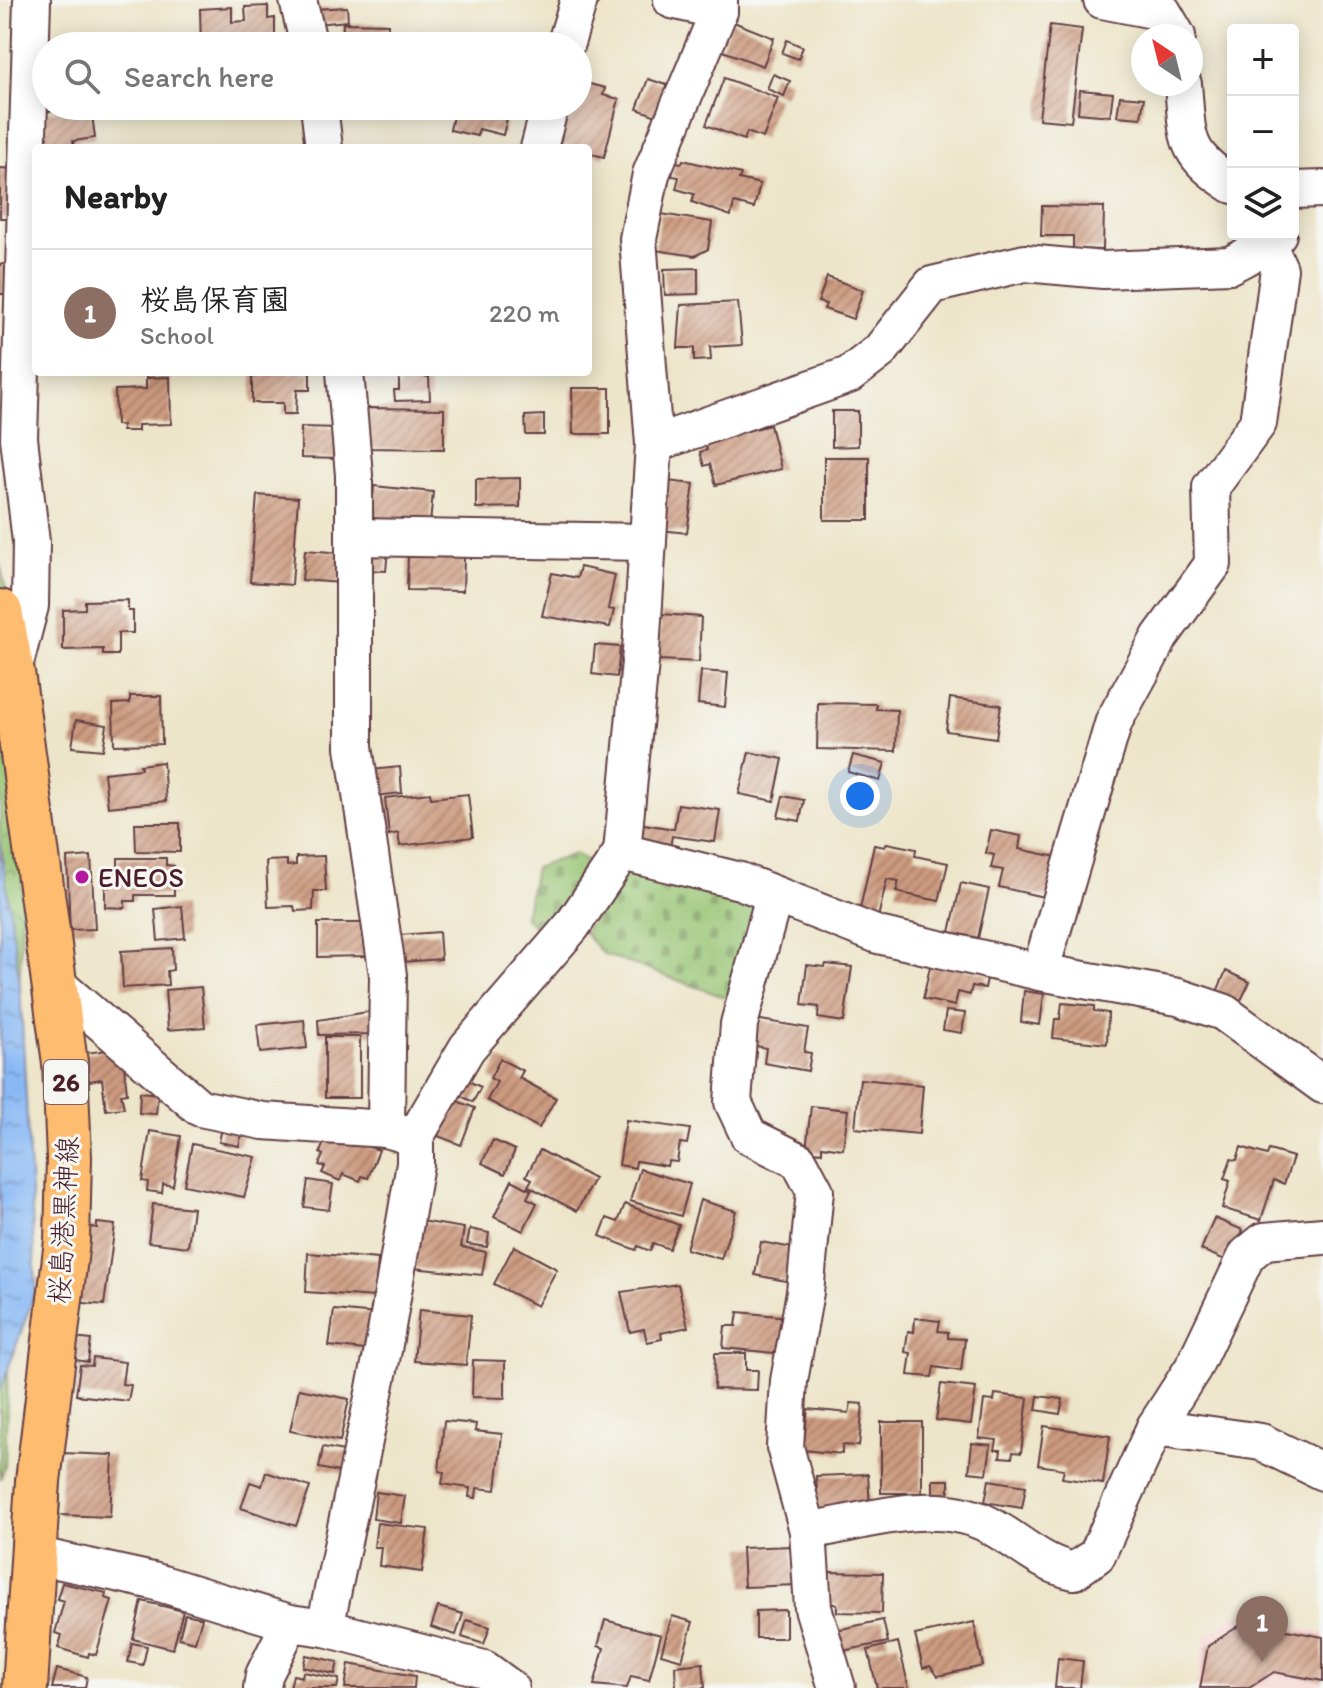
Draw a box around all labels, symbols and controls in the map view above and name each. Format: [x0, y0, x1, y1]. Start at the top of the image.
north arrow [1131, 24, 1203, 96]
map controls [1227, 24, 1299, 240]
button: + [1227, 24, 1299, 96]
search box [32, 32, 592, 120]
icon: search [60, 54, 104, 98]
text: Search here [124, 58, 274, 95]
button: − [1227, 96, 1299, 168]
button: layers [1227, 168, 1299, 240]
text: Nearby [64, 176, 167, 217]
text: 桜島保育園 [140, 281, 290, 318]
text: 1 [84, 297, 96, 329]
text: 220 m [489, 297, 560, 329]
text: School [140, 319, 214, 351]
your location [840, 776, 880, 816]
place label: ENEOS [98, 860, 184, 894]
marker: ENEOS [73, 868, 91, 886]
road number: 26 [44, 1060, 88, 1104]
street label: 桜島港黒神線 [42, 1135, 84, 1305]
pin: 1 [1236, 1596, 1288, 1662]

